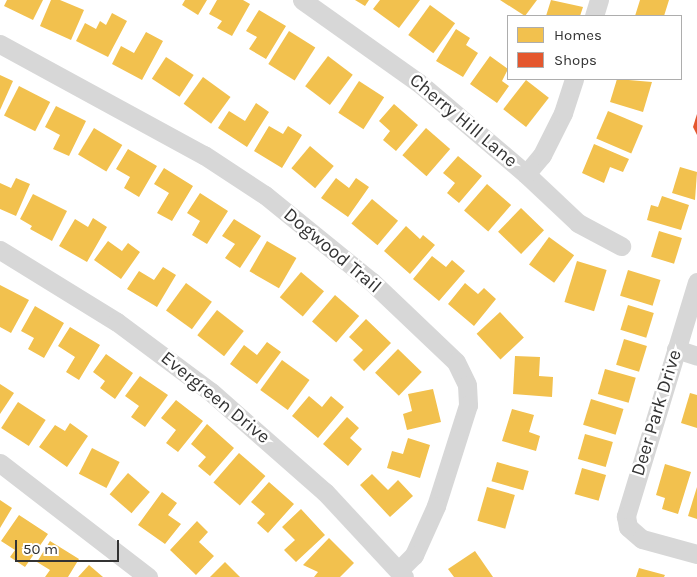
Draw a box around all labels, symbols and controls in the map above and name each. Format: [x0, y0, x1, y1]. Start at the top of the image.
legend [507, 15, 682, 80]
text: Homes [554, 26, 602, 44]
text: Shops [554, 51, 597, 69]
street label: Cherry Hill Lane [404, 69, 522, 173]
street label: Dogwood Trail [279, 204, 385, 298]
street label: Evergreen Drive [156, 347, 274, 449]
street label: Deer Park Drive [627, 347, 687, 479]
scale bar [18, 530, 121, 562]
text: 50 m [23, 540, 58, 558]

